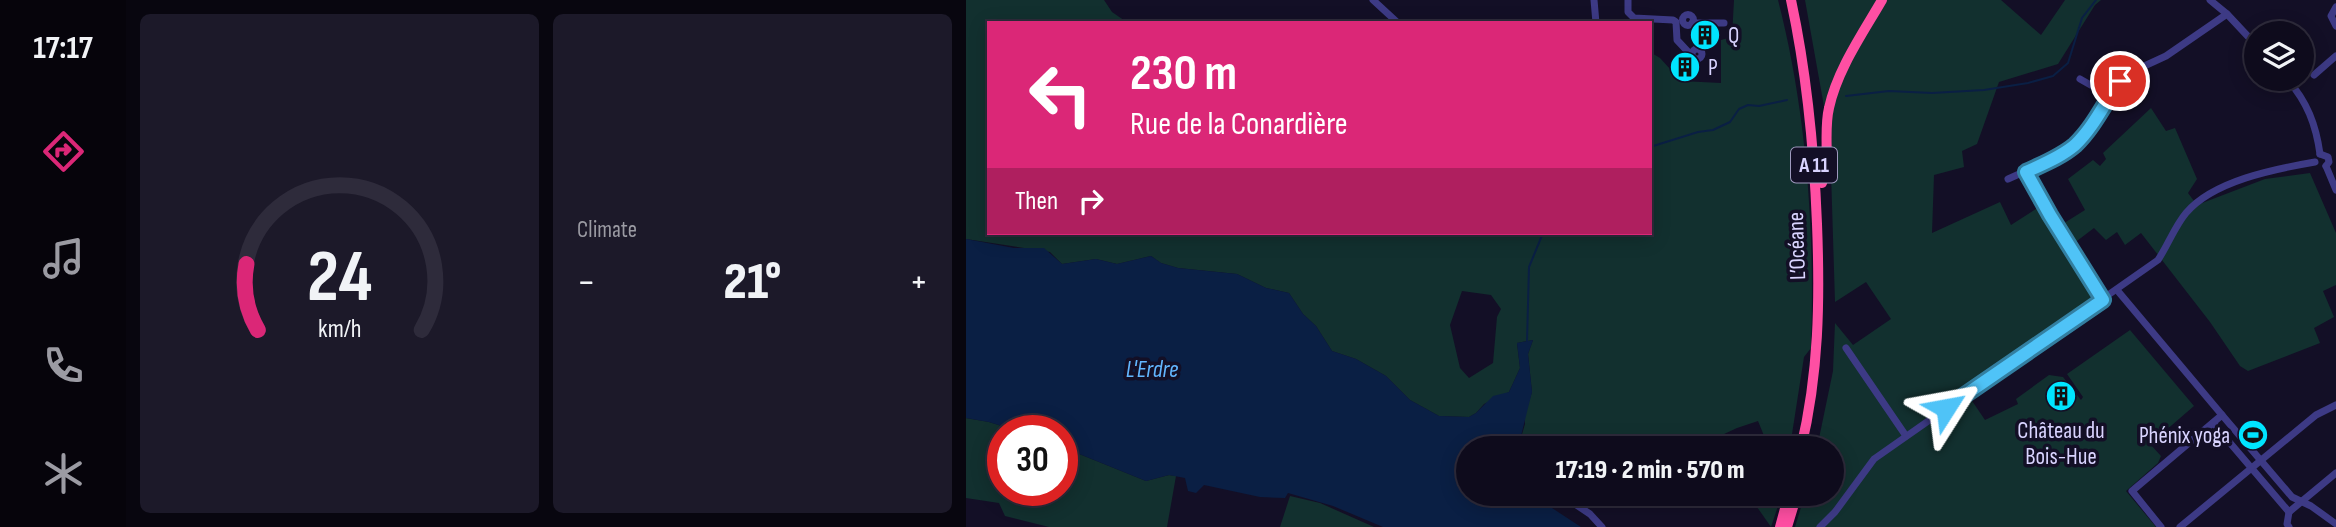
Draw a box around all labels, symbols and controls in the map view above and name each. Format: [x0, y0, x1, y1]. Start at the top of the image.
building icon: Q [1688, 18, 1722, 52]
map controls [2244, 21, 2314, 91]
button: layers [2244, 21, 2314, 91]
place label: Q [1728, 22, 1739, 50]
text: 17:17 [33, 29, 93, 68]
text: 230 m [1130, 45, 1237, 104]
icon: left [1015, 49, 1106, 140]
building icon: P [1668, 50, 1702, 84]
pin [2090, 51, 2150, 111]
place label: P [1708, 54, 1718, 82]
icon: arrive [2101, 62, 2139, 100]
text: Rue de la Conardière [1130, 105, 1348, 144]
icon: directions [39, 127, 88, 176]
road number: A 11 [1791, 148, 1837, 182]
icon: right [1072, 182, 1110, 220]
text: Then [1015, 186, 1058, 217]
street label: L’Océane [1782, 211, 1812, 280]
text: Climate [577, 216, 637, 244]
icon: music [39, 234, 88, 283]
text: 24 [307, 234, 372, 322]
text: 21° [724, 251, 782, 314]
text: − [577, 260, 596, 305]
text: + [909, 260, 928, 305]
text: km/h [318, 313, 361, 344]
icon: phone [39, 341, 88, 390]
water label: L'Erdre [1126, 355, 1178, 384]
position arrow [1909, 371, 1983, 445]
building icon: Château du Bois-Hue [2044, 379, 2078, 413]
speed limit sign: 30 [987, 415, 1078, 506]
place label: Château du Bois-Hue [2017, 417, 2105, 471]
sports icon: Phénix yoga [2236, 418, 2270, 452]
place label: Phénix yoga [2139, 422, 2230, 450]
icon: climate [39, 449, 88, 498]
text: 17:19 · 2 min · 570 m [1555, 455, 1745, 486]

